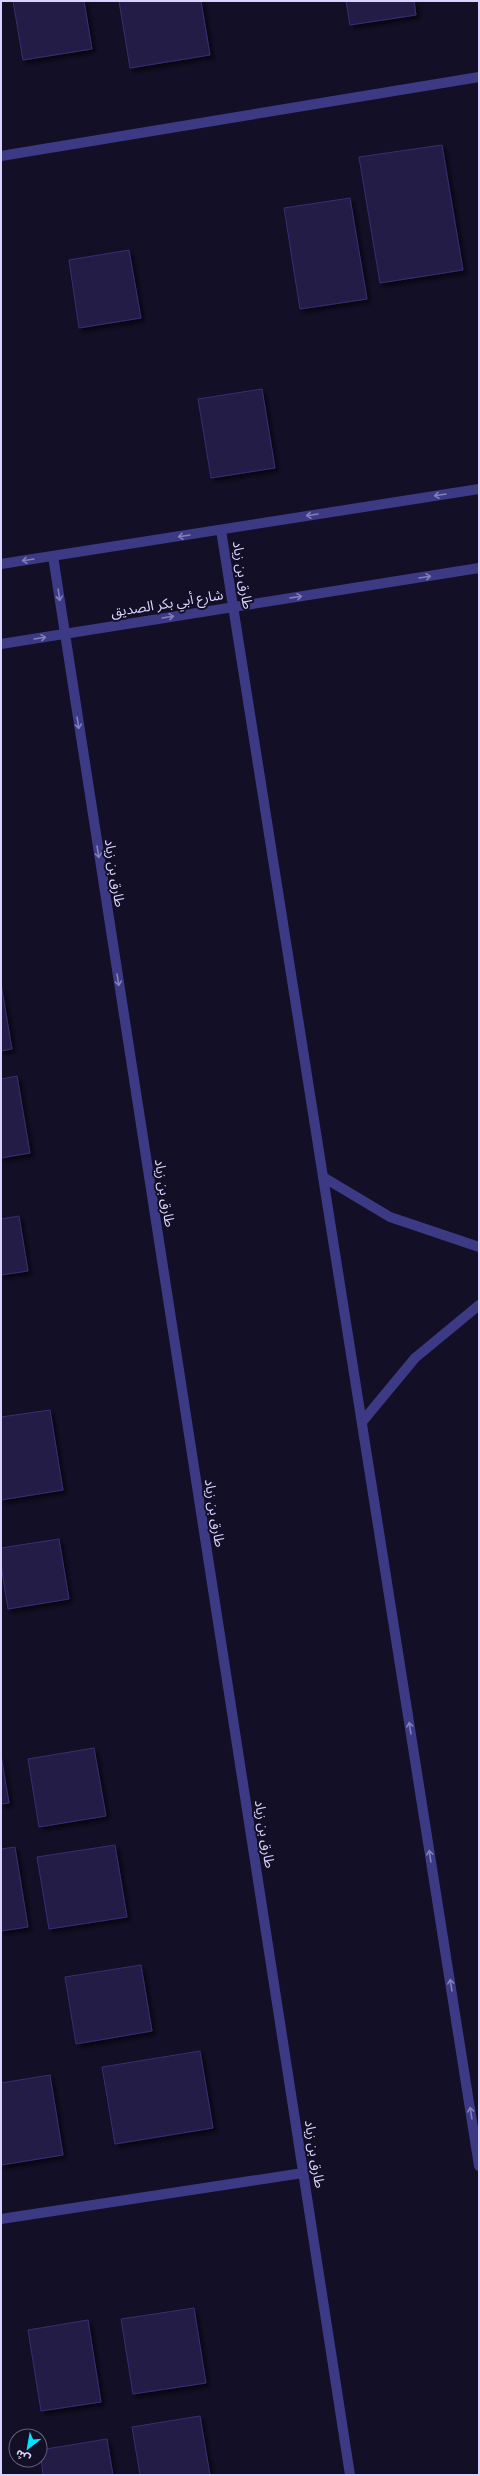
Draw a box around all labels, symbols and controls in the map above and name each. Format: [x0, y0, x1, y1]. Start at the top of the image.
one-way arrow [434, 491, 447, 499]
one-way arrow [306, 511, 319, 519]
one-way arrow [178, 532, 191, 540]
street label: طارق بن زياد [229, 539, 257, 611]
one-way arrow [21, 556, 34, 564]
one-way arrow [418, 573, 431, 581]
street label: شارع أبي بكر الصديق [109, 585, 225, 623]
one-way arrow [55, 588, 63, 601]
one-way arrow [289, 593, 302, 601]
one-way arrow [161, 613, 174, 621]
one-way arrow [33, 634, 46, 642]
one-way arrow [74, 716, 82, 729]
street label: طارق بن زياد [101, 837, 129, 909]
one-way arrow [94, 845, 102, 858]
one-way arrow [114, 973, 122, 986]
street label: طارق بن زياد [151, 1157, 179, 1229]
street label: طارق بن زياد [201, 1477, 229, 1549]
one-way arrow [406, 1722, 414, 1735]
street label: طارق بن زياد [251, 1798, 279, 1870]
one-way arrow [426, 1850, 434, 1863]
one-way arrow [446, 1979, 454, 1992]
one-way arrow [467, 2107, 475, 2120]
street label: طارق بن زياد [301, 2118, 329, 2190]
north arrow [8, 2428, 48, 2468]
text: ش [13, 2447, 33, 2466]

